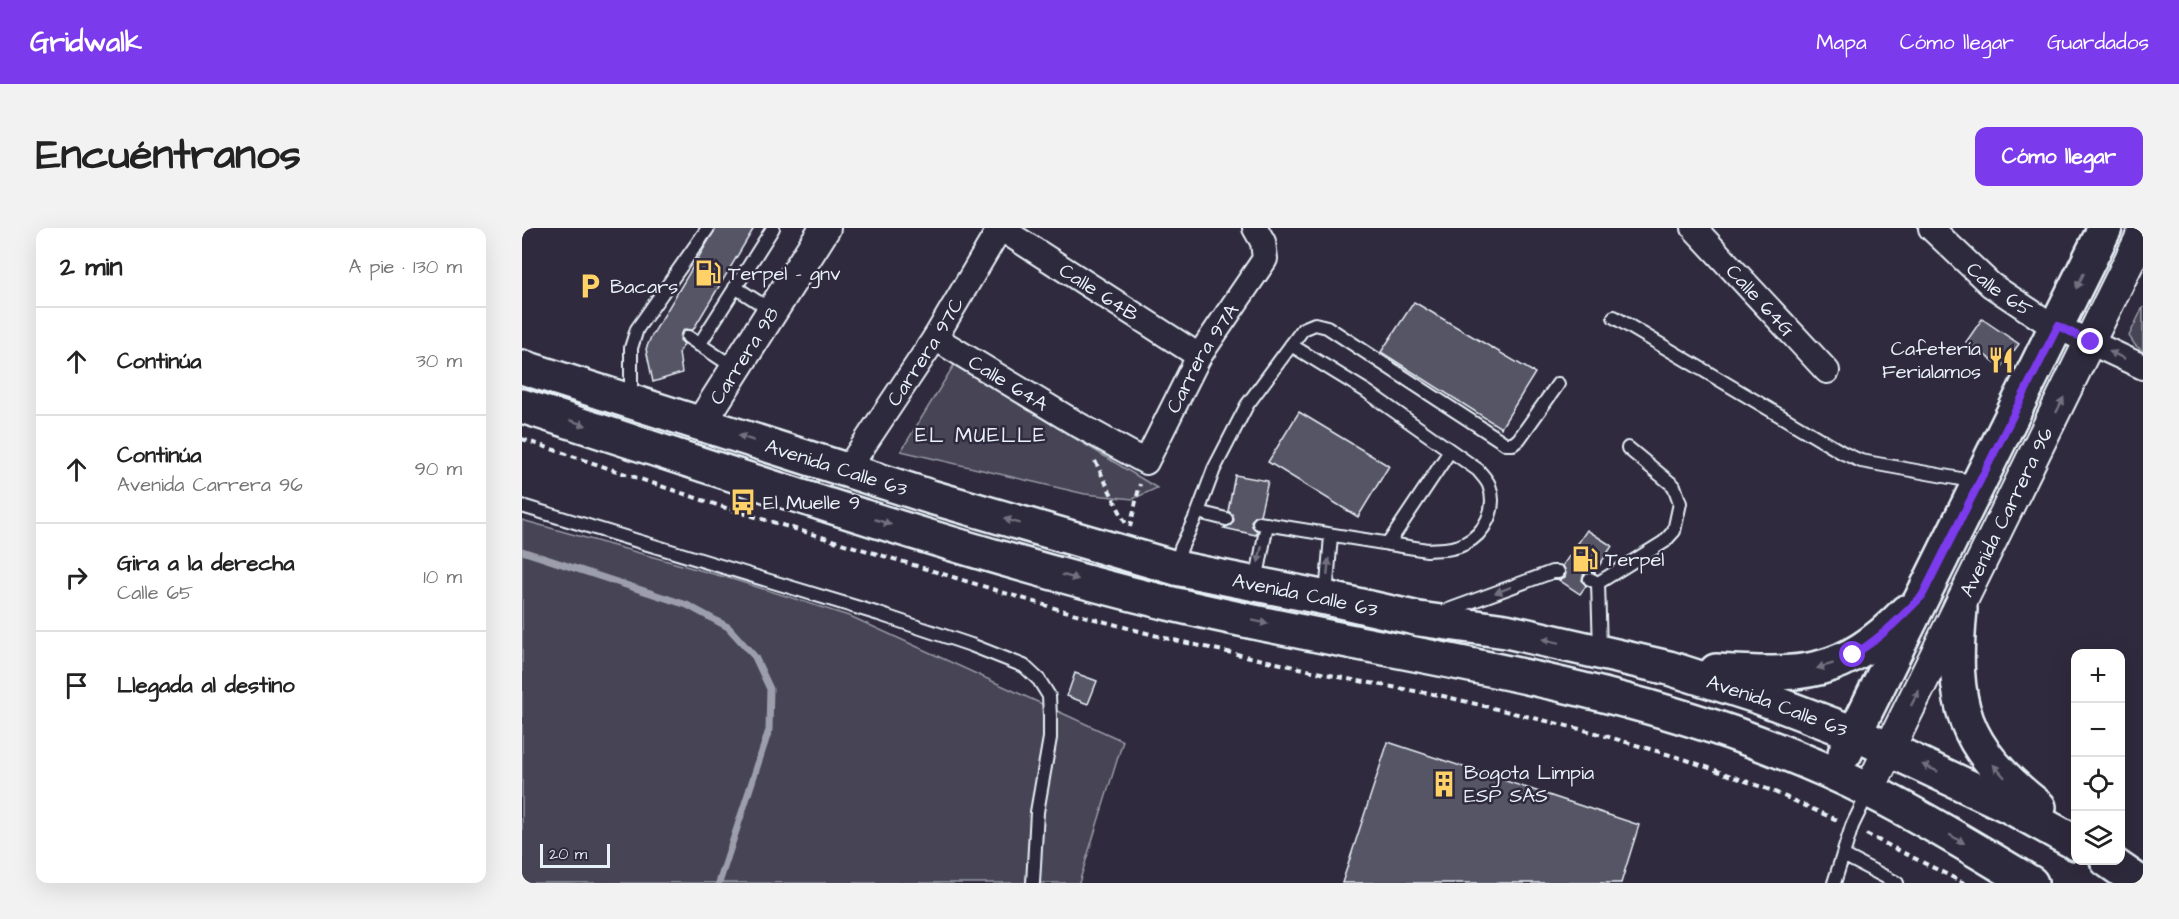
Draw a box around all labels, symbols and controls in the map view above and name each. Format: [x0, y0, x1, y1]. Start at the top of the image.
text: Gridwalk [30, 23, 142, 62]
text: Mapa [1816, 28, 1867, 57]
text: Cómo llegar [1900, 28, 2014, 57]
text: Guardados [2047, 28, 2149, 57]
text: Encuéntranos [36, 127, 301, 185]
button: Cómo llegar [1975, 127, 2143, 186]
text: 2 min [60, 249, 122, 285]
text: A pie · 130 m [348, 253, 462, 281]
street label: Calle 65 [1960, 256, 2038, 324]
street label: Calle 64B [1053, 257, 1144, 329]
fuel station icon: Terpel - gnv [693, 258, 723, 288]
street label: Calle 64G [1719, 258, 1801, 343]
place label: Terpel - gnv [728, 260, 841, 289]
parking icon: Bacars [575, 271, 605, 301]
one-way arrow [2075, 272, 2084, 289]
place label: Bacars [610, 273, 678, 301]
street label: Carrera 97C [880, 292, 971, 412]
street label: Carrera 97A [1160, 298, 1246, 418]
street label: Carrera 98 [703, 302, 786, 410]
route end [2077, 328, 2103, 354]
place label: Cafetería Ferialamos [1882, 335, 1981, 386]
icon: ahead [60, 345, 93, 378]
restaurant icon: Cafetería Ferialamos [1986, 345, 2016, 375]
text: Continúa [117, 346, 202, 377]
text: 30 m [416, 347, 462, 375]
street label: Calle 64A [963, 349, 1053, 418]
one-way arrow [2108, 350, 2125, 359]
one-way arrow [2055, 397, 2064, 414]
one-way arrow [569, 419, 587, 429]
district label: EL MUELLE [915, 421, 1047, 450]
street label: Avenida Carrera 96 [1953, 422, 2061, 602]
one-way arrow [737, 432, 755, 442]
street label: Avenida Calle 63 [762, 432, 911, 504]
text: Continúa [117, 440, 202, 471]
icon: ahead [60, 453, 93, 486]
text: 90 m [414, 455, 462, 483]
text: Avenida Carrera 96 [117, 471, 303, 499]
bus stop icon: El Muelle 9 [728, 487, 758, 517]
place label: El Muelle 9 [763, 489, 860, 517]
one-way arrow [1003, 516, 1021, 525]
one-way arrow [874, 518, 892, 527]
fuel station icon: Terpel [1570, 544, 1600, 574]
one-way arrow [1255, 545, 1264, 564]
place label: Terpel [1605, 546, 1664, 574]
text: Gira a la derecha [117, 548, 294, 579]
one-way arrow [1324, 557, 1333, 576]
icon: right [60, 561, 93, 594]
text: 10 m [423, 563, 462, 591]
street label: Avenida Calle 63 [1230, 567, 1380, 624]
one-way arrow [1061, 573, 1079, 583]
text: Calle 65 [117, 579, 193, 607]
one-way arrow [1494, 586, 1512, 596]
one-way arrow [1251, 618, 1269, 628]
one-way arrow [1541, 636, 1560, 645]
route start [1839, 641, 1865, 667]
map controls [2071, 649, 2125, 865]
button: + [2071, 649, 2125, 703]
one-way arrow [1816, 662, 1834, 671]
street label: Avenida Calle 63 [1703, 668, 1851, 744]
icon: arrive [60, 669, 93, 702]
text: Llegada al destino [117, 670, 295, 701]
one-way arrow [1911, 689, 1920, 706]
button: − [2071, 703, 2125, 757]
button: locate [2071, 757, 2125, 811]
place label: Bogota Limpia ESP SAS [1464, 759, 1594, 810]
one-way arrow [1922, 764, 1939, 773]
one-way arrow [1993, 764, 2006, 779]
building icon: Bogota Limpia ESP SAS [1429, 769, 1459, 799]
button: layers [2071, 811, 2125, 865]
one-way arrow [1949, 834, 1965, 845]
scale bar [540, 841, 610, 868]
text: 20 m [549, 843, 587, 865]

